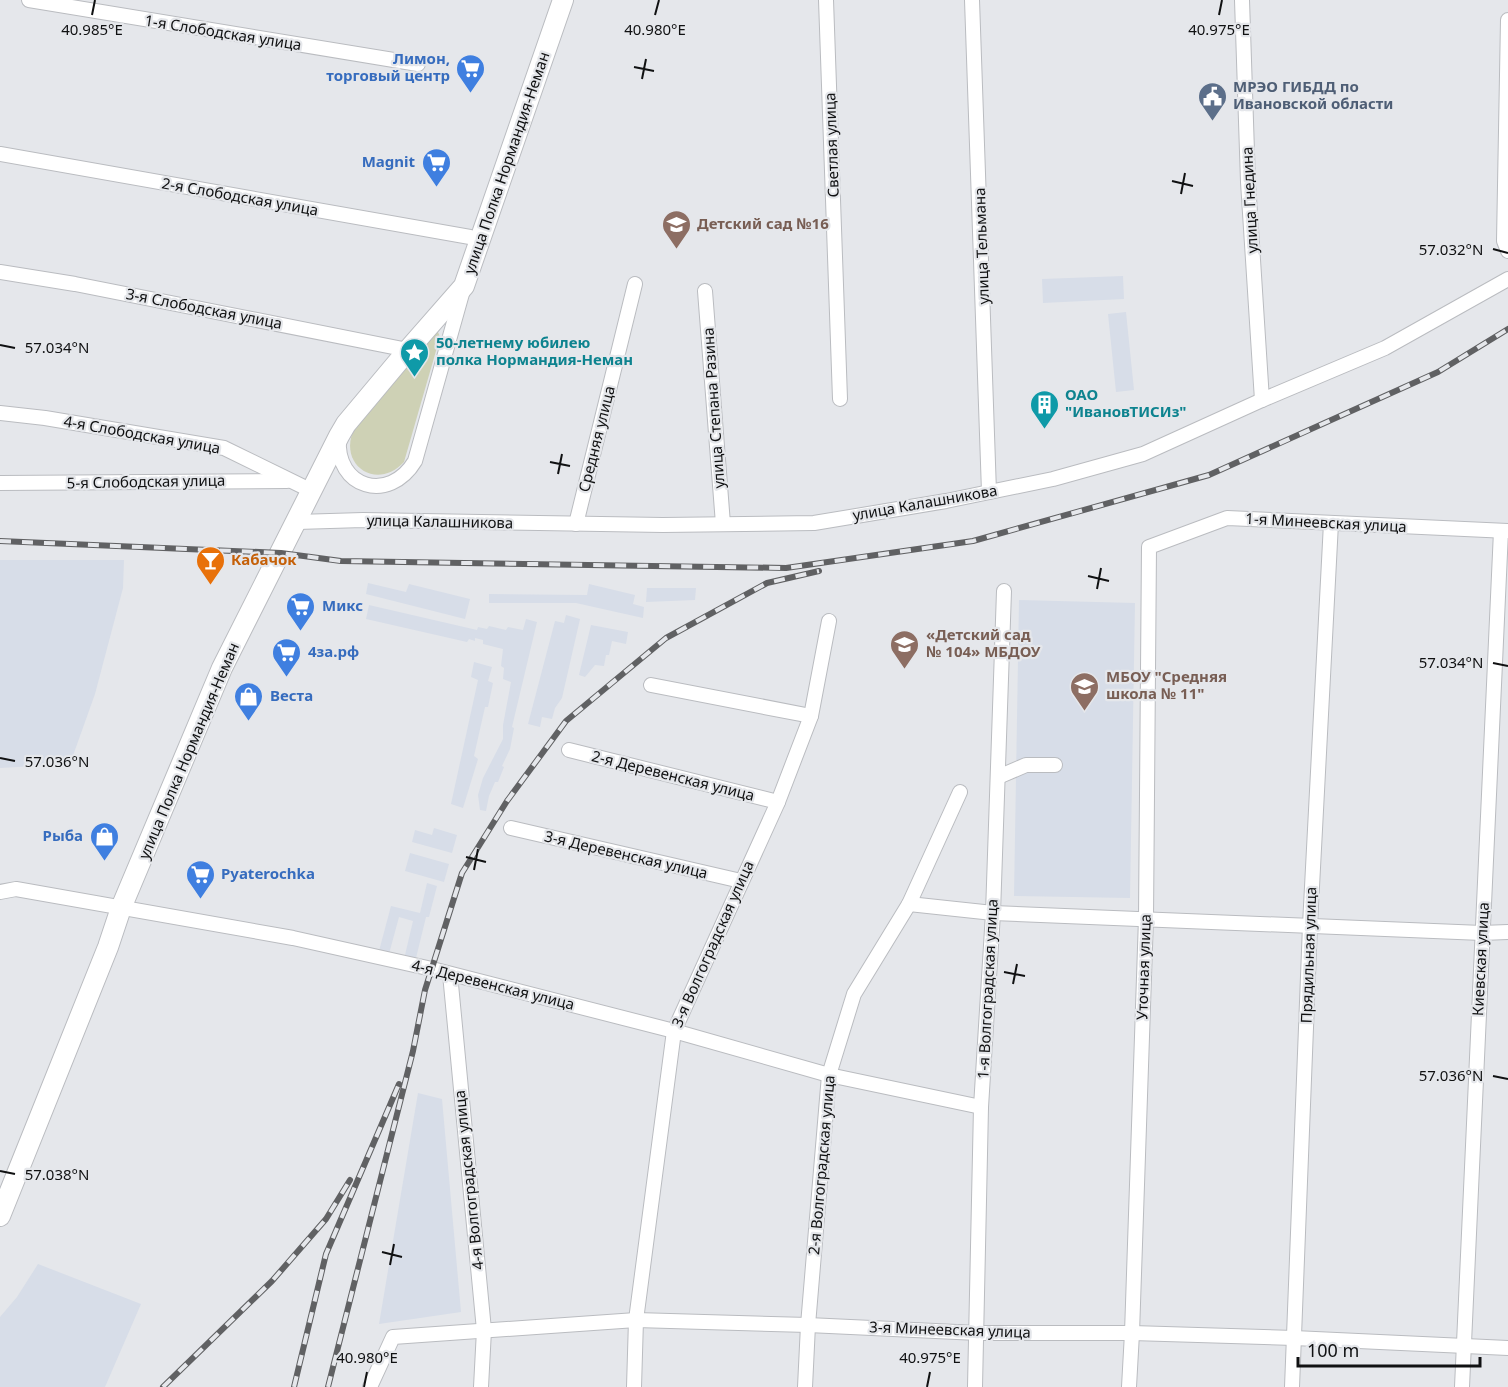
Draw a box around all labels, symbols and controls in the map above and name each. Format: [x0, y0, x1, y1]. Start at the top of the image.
street label: 1-я Слободская улица [143, 10, 303, 54]
text: 40.985°E [61, 19, 123, 39]
text: 40.980°E [624, 19, 686, 39]
text: 40.975°E [1188, 19, 1250, 39]
place label: Лимон, торговый центр [326, 48, 450, 85]
street label: улица Полка Нормандия-Неман [459, 49, 554, 276]
supermarket icon: Лимон, торговый центр [455, 52, 487, 94]
place label: МРЭО ГИБДД по Ивановской области [1233, 76, 1393, 113]
public building icon: МРЭО ГИБДД по Ивановской области [1196, 80, 1228, 122]
street label: Светлая улица [819, 92, 843, 198]
supermarket icon: Magnit [420, 146, 452, 188]
street label: улица Гнедина [1236, 146, 1262, 254]
place label: Magnit [362, 151, 415, 171]
street label: 2-я Слободская улица [160, 172, 320, 220]
street label: улица Тельмана [969, 187, 993, 305]
school or university icon: Детский сад №16 [660, 208, 692, 250]
place label: Детский сад №16 [697, 213, 829, 233]
text: 57.032°N [1419, 239, 1483, 259]
street label: 3-я Слободская улица [124, 283, 284, 333]
street label: улица Степана Разина [697, 327, 729, 489]
place label: 50-летнему юбилею полка Нормандия-Неман [436, 332, 633, 369]
place icon: 50-летнему юбилею полка Нормандия-Неман [399, 336, 431, 378]
text: 57.034°N [25, 337, 89, 357]
street label: Средняя улица [573, 384, 619, 494]
place label: ОАО "ИвановТИСИз" [1065, 384, 1187, 421]
building icon: ОАО "ИвановТИСИз" [1028, 388, 1060, 430]
street label: 4-я Слободская улица [62, 410, 222, 458]
street label: 5-я Слободская улица [67, 470, 225, 492]
street label: улица Калашникова [851, 479, 999, 525]
street label: 1-я Минеевская улица [1245, 508, 1407, 536]
street label: улица Калашникова [367, 510, 513, 532]
bar icon: Кабачок [194, 544, 226, 586]
place label: Кабачок [231, 549, 297, 569]
supermarket icon: Микс [285, 590, 317, 632]
place label: Микс [322, 595, 363, 615]
place label: «Детский сад № 104» МБДОУ [926, 624, 1041, 661]
school or university icon: «Детский сад № 104» МБДОУ [889, 628, 921, 670]
supermarket icon: 4за.рф [271, 636, 303, 678]
street label: улица Полка Нормандия-Неман [133, 639, 243, 862]
place label: 4за.рф [308, 641, 359, 661]
text: 57.034°N [1419, 652, 1483, 672]
place label: МБОУ "Средняя школа № 11" [1106, 666, 1227, 703]
school or university icon: МБОУ "Средняя школа № 11" [1069, 670, 1101, 712]
shop icon: Веста [233, 680, 265, 722]
place label: Веста [270, 685, 313, 705]
street label: 2-я Деревенская улица [590, 745, 757, 805]
text: 57.036°N [25, 751, 89, 771]
shop icon: Рыба [88, 820, 120, 862]
place label: Рыба [43, 825, 83, 845]
street label: 3-я Деревенская улица [543, 826, 710, 883]
street label: 3-я Волгоградская улица [666, 857, 758, 1030]
supermarket icon: Pyaterochka [184, 858, 216, 900]
place label: Pyaterochka [221, 863, 315, 883]
street label: Прядильная улица [1296, 886, 1320, 1024]
street label: 1-я Волгоградская улица [972, 898, 1002, 1080]
street label: Киевская улица [1467, 902, 1493, 1016]
street label: Уточная улица [1131, 914, 1155, 1020]
street label: 4-я Деревенская улица [410, 954, 577, 1014]
text: 57.036°N [1419, 1065, 1483, 1085]
street label: 2-я Волгоградская улица [803, 1074, 839, 1256]
street label: 4-я Волгоградская улица [449, 1089, 487, 1271]
text: 57.038°N [25, 1164, 89, 1184]
street label: 3-я Минеевская улица [869, 1316, 1031, 1342]
scale bar [1298, 1330, 1480, 1368]
text: 100 m [1307, 1338, 1359, 1362]
text: 40.980°E [336, 1347, 398, 1367]
text: 40.975°E [899, 1347, 961, 1367]

